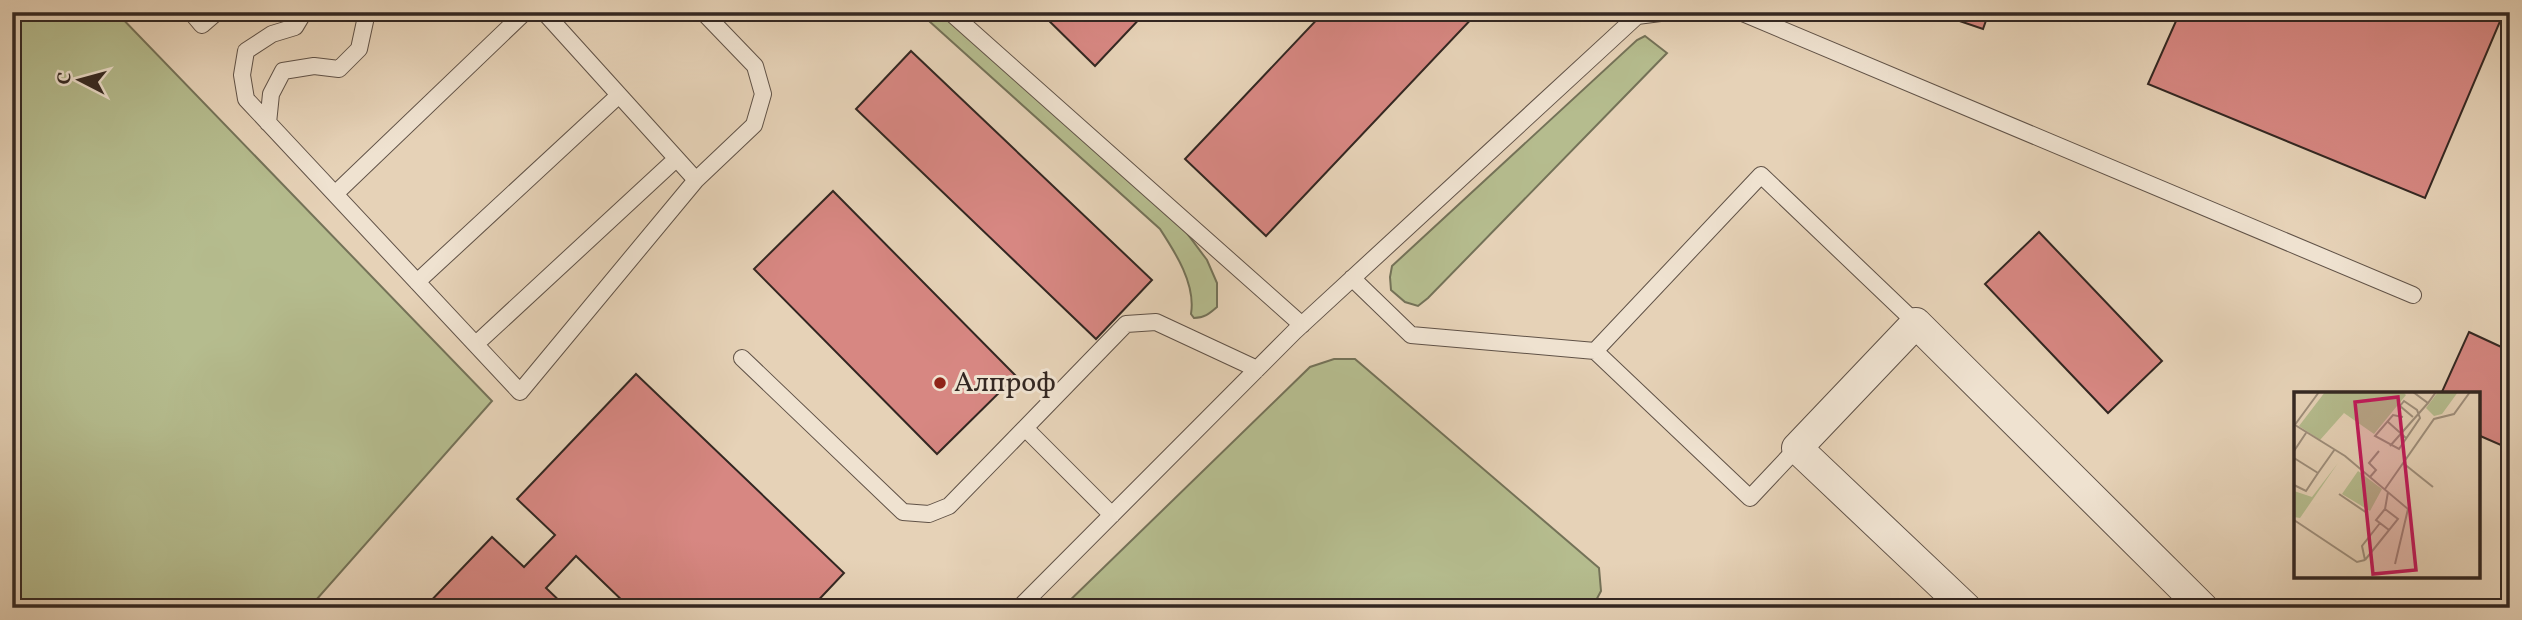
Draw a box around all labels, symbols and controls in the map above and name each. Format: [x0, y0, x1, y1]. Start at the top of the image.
north arrow [46, 46, 116, 116]
text: С [52, 71, 79, 86]
place label: Алпроф [954, 364, 1056, 403]
marker: Алпроф [932, 375, 948, 391]
inset map [2294, 392, 2480, 578]

